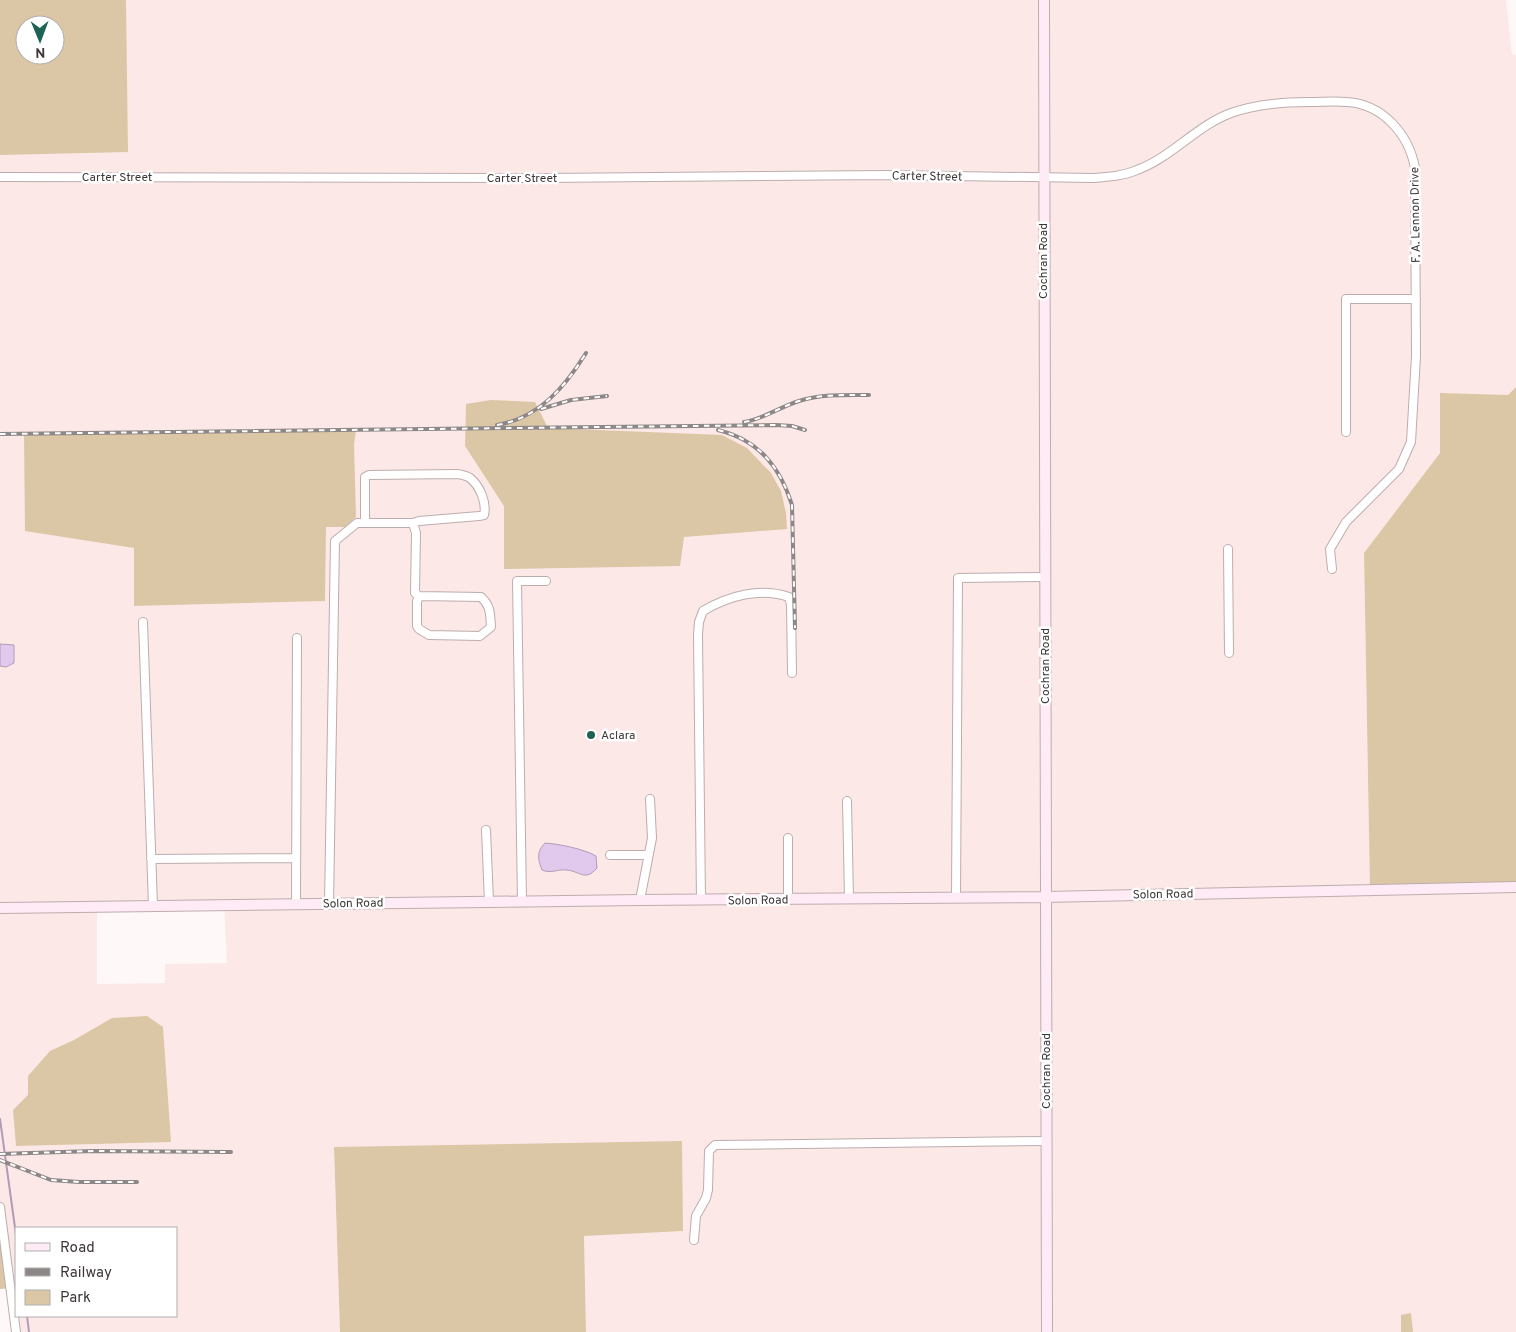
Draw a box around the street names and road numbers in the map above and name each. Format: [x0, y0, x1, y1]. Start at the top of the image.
street label: F. A. Lennon Drive [1407, 167, 1425, 263]
street label: Carter Street [892, 168, 962, 186]
street label: Carter Street [82, 170, 152, 186]
street label: Carter Street [487, 171, 557, 187]
street label: Cochran Road [1036, 223, 1052, 299]
street label: Cochran Road [1038, 628, 1054, 704]
street label: Solon Road [1132, 886, 1194, 904]
street label: Solon Road [727, 892, 789, 910]
street label: Solon Road [322, 895, 384, 913]
street label: Cochran Road [1039, 1033, 1055, 1109]

